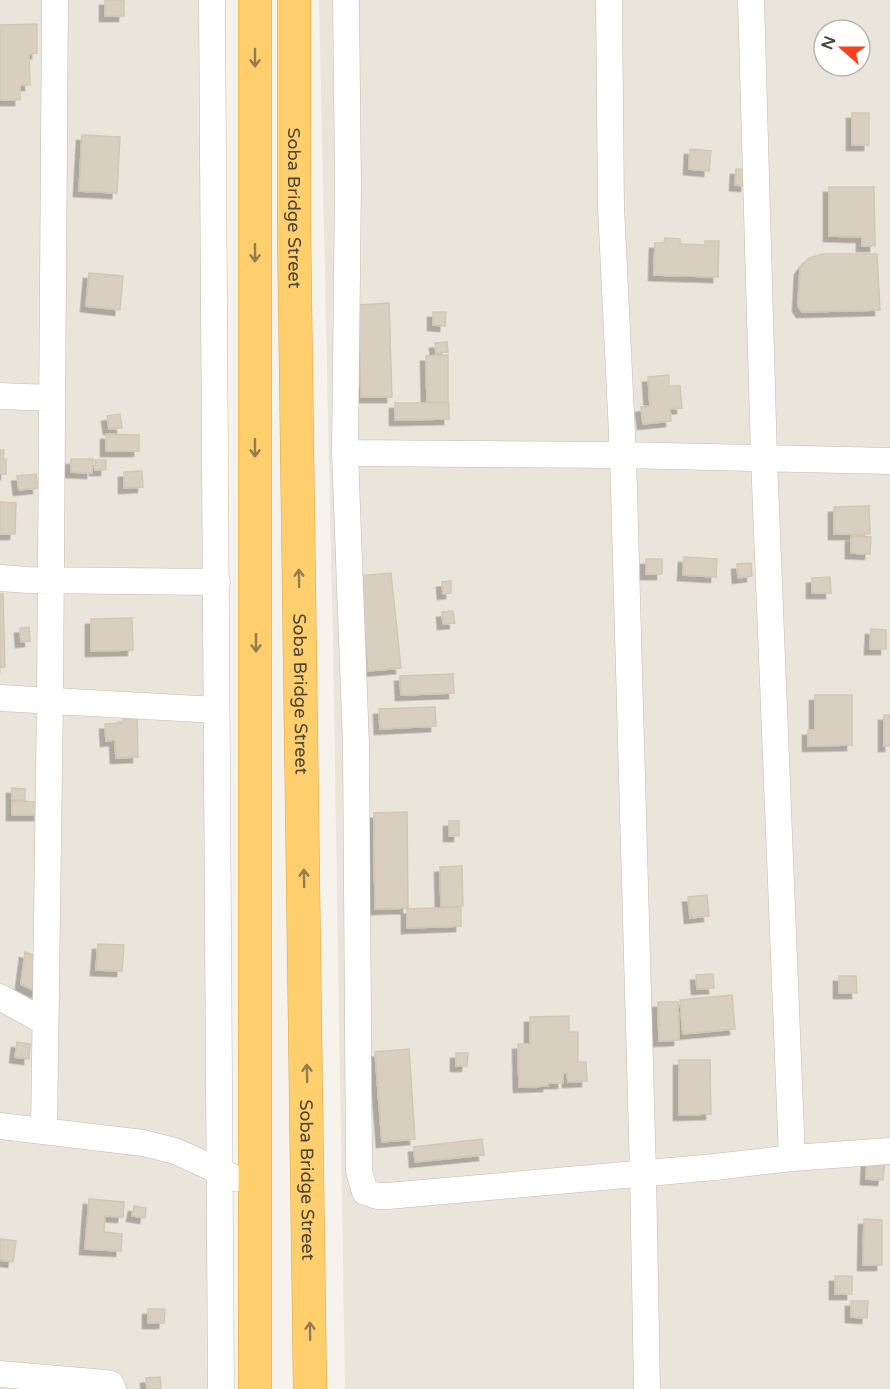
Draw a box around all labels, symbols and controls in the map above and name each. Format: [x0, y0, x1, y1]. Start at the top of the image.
north arrow [812, 18, 872, 78]
text: N [817, 33, 841, 53]
one-way arrow [249, 48, 261, 68]
street label: Soba Bridge Street [283, 127, 306, 289]
one-way arrow [249, 243, 261, 263]
one-way arrow [249, 438, 261, 458]
one-way arrow [293, 568, 305, 588]
street label: Soba Bridge Street [288, 613, 313, 775]
one-way arrow [250, 633, 262, 653]
one-way arrow [298, 868, 310, 888]
one-way arrow [301, 1063, 313, 1083]
street label: Soba Bridge Street [295, 1099, 319, 1261]
one-way arrow [304, 1321, 316, 1341]

